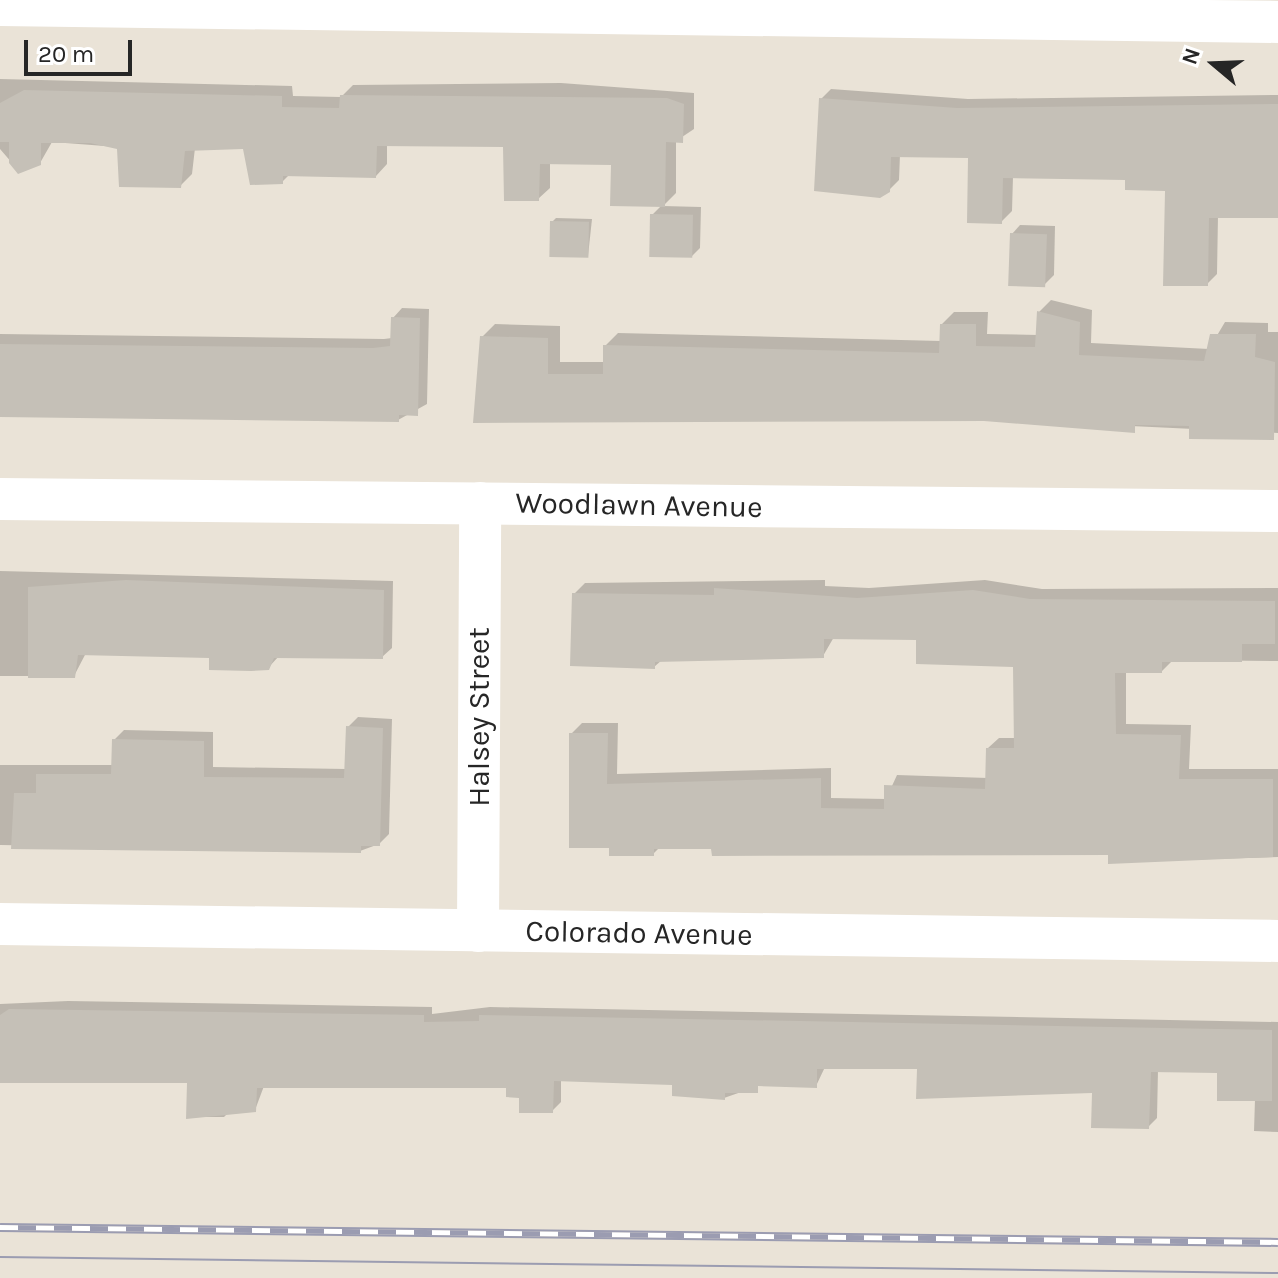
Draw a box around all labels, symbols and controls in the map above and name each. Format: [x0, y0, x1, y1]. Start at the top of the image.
scale bar [28, 24, 136, 74]
north arrow [1174, 24, 1254, 104]
text: 20 m [38, 40, 94, 68]
text: N [1176, 44, 1206, 68]
street label: Woodlawn Avenue [515, 485, 763, 525]
street label: Halsey Street [461, 627, 497, 807]
street label: Colorado Avenue [525, 913, 753, 953]

